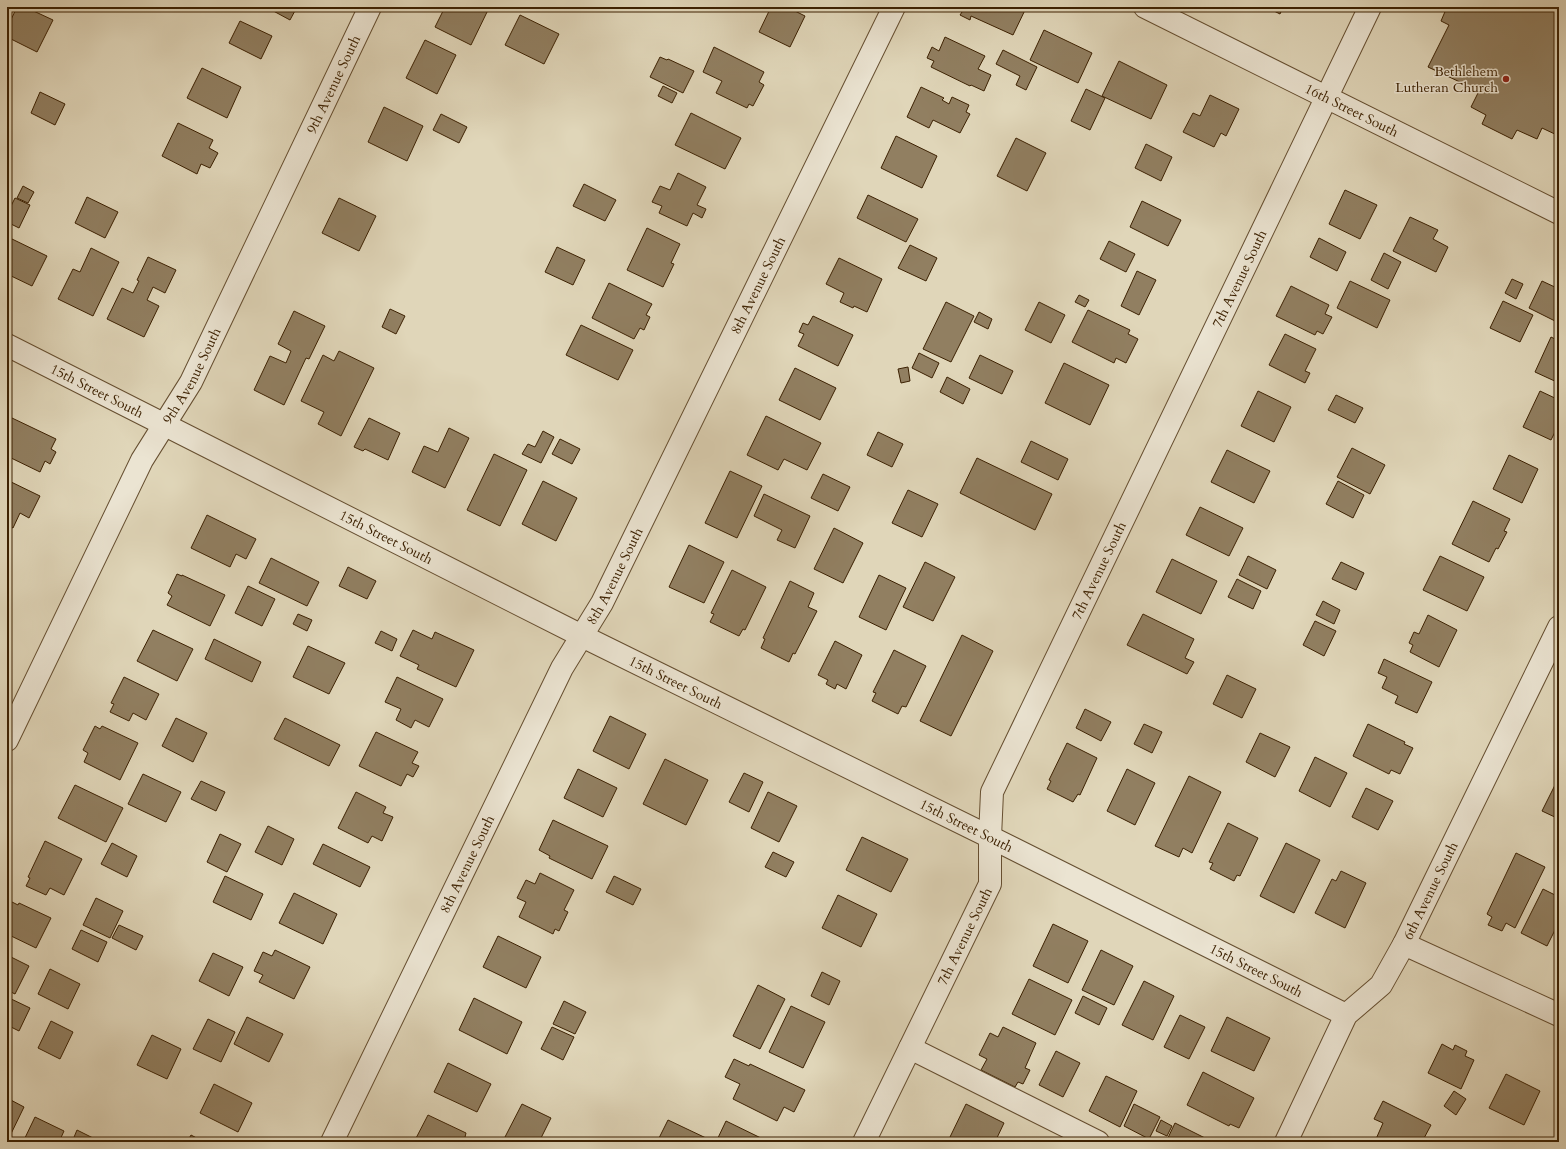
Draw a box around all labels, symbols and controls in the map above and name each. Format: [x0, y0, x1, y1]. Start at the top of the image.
street label: 9th Avenue South [302, 32, 365, 136]
place label: Bethlehem Lutheran Church [1395, 62, 1498, 97]
marker: Bethlehem Lutheran Church [1501, 74, 1511, 84]
street label: 16th Street South [1302, 79, 1402, 141]
street label: 7th Avenue South [1208, 226, 1271, 331]
street label: 8th Avenue South [726, 233, 790, 337]
street label: 9th Avenue South [158, 324, 225, 427]
street label: 15th Street South [47, 359, 147, 422]
street label: 15th Street South [336, 505, 436, 569]
street label: 7th Avenue South [1067, 518, 1130, 623]
street label: 8th Avenue South [582, 524, 647, 628]
street label: 15th Street South [626, 651, 726, 713]
street label: 15th Street South [916, 794, 1017, 857]
street label: 8th Avenue South [435, 812, 499, 916]
street label: 6th Avenue South [1398, 838, 1462, 943]
street label: 7th Avenue South [933, 884, 997, 988]
street label: 15th Street South [1206, 939, 1307, 1002]

